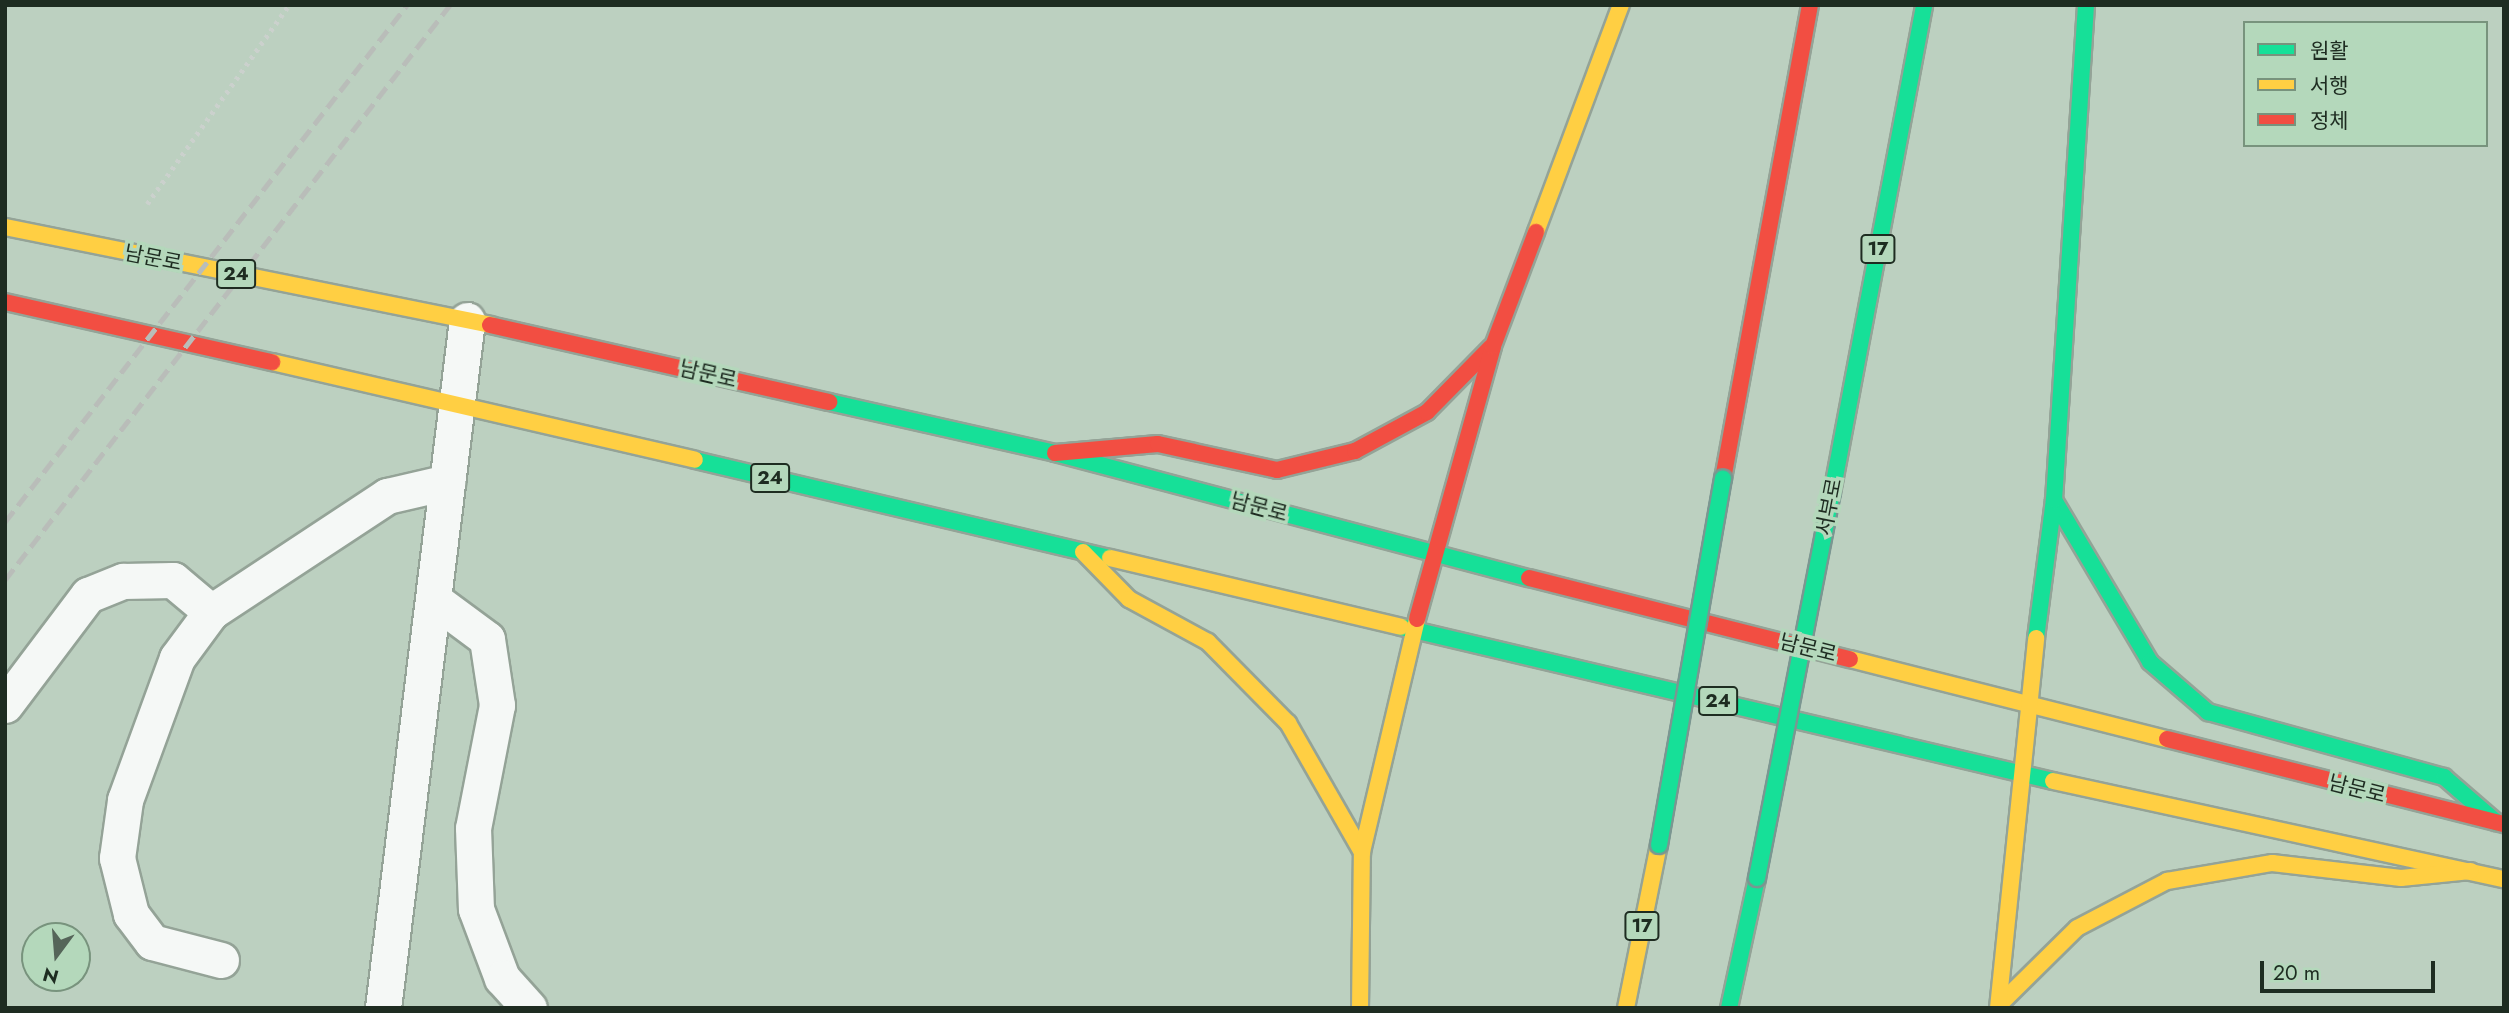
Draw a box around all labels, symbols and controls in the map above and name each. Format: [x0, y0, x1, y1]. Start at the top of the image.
legend [2243, 21, 2488, 147]
text: 원활 [2310, 36, 2349, 66]
text: 서행 [2310, 71, 2349, 101]
text: 정체 [2310, 106, 2349, 136]
road number: 17 [1859, 233, 1897, 264]
street label: 남문로 [122, 240, 184, 276]
road number: 24 [215, 258, 257, 290]
street label: 남문로 [677, 355, 739, 393]
road number: 24 [749, 463, 791, 494]
street label: 서부로 [1811, 476, 1847, 538]
street label: 남문로 [1228, 487, 1290, 527]
street label: 남문로 [1777, 629, 1839, 667]
road number: 24 [1697, 686, 1739, 716]
street label: 남문로 [2326, 770, 2388, 808]
road number: 17 [1623, 910, 1661, 942]
north arrow [21, 922, 91, 992]
scale bar [2264, 946, 2439, 990]
text: 20 m [2273, 958, 2320, 988]
text: N [40, 961, 62, 991]

